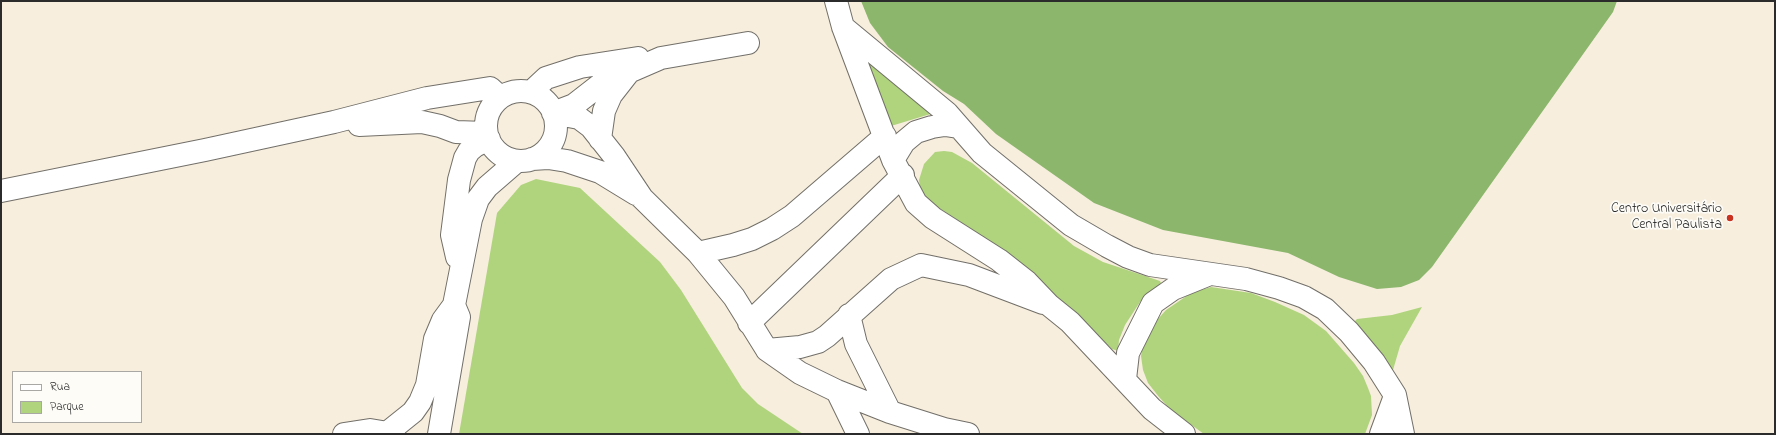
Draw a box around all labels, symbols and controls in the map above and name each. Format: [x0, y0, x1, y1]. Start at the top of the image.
place label: Centro Universitário Central Paulista [1611, 202, 1722, 234]
marker: Centro Universitário Central Paulista [1725, 213, 1735, 223]
legend [12, 371, 142, 423]
text: Rua [50, 378, 70, 396]
text: Parque [50, 398, 84, 416]

